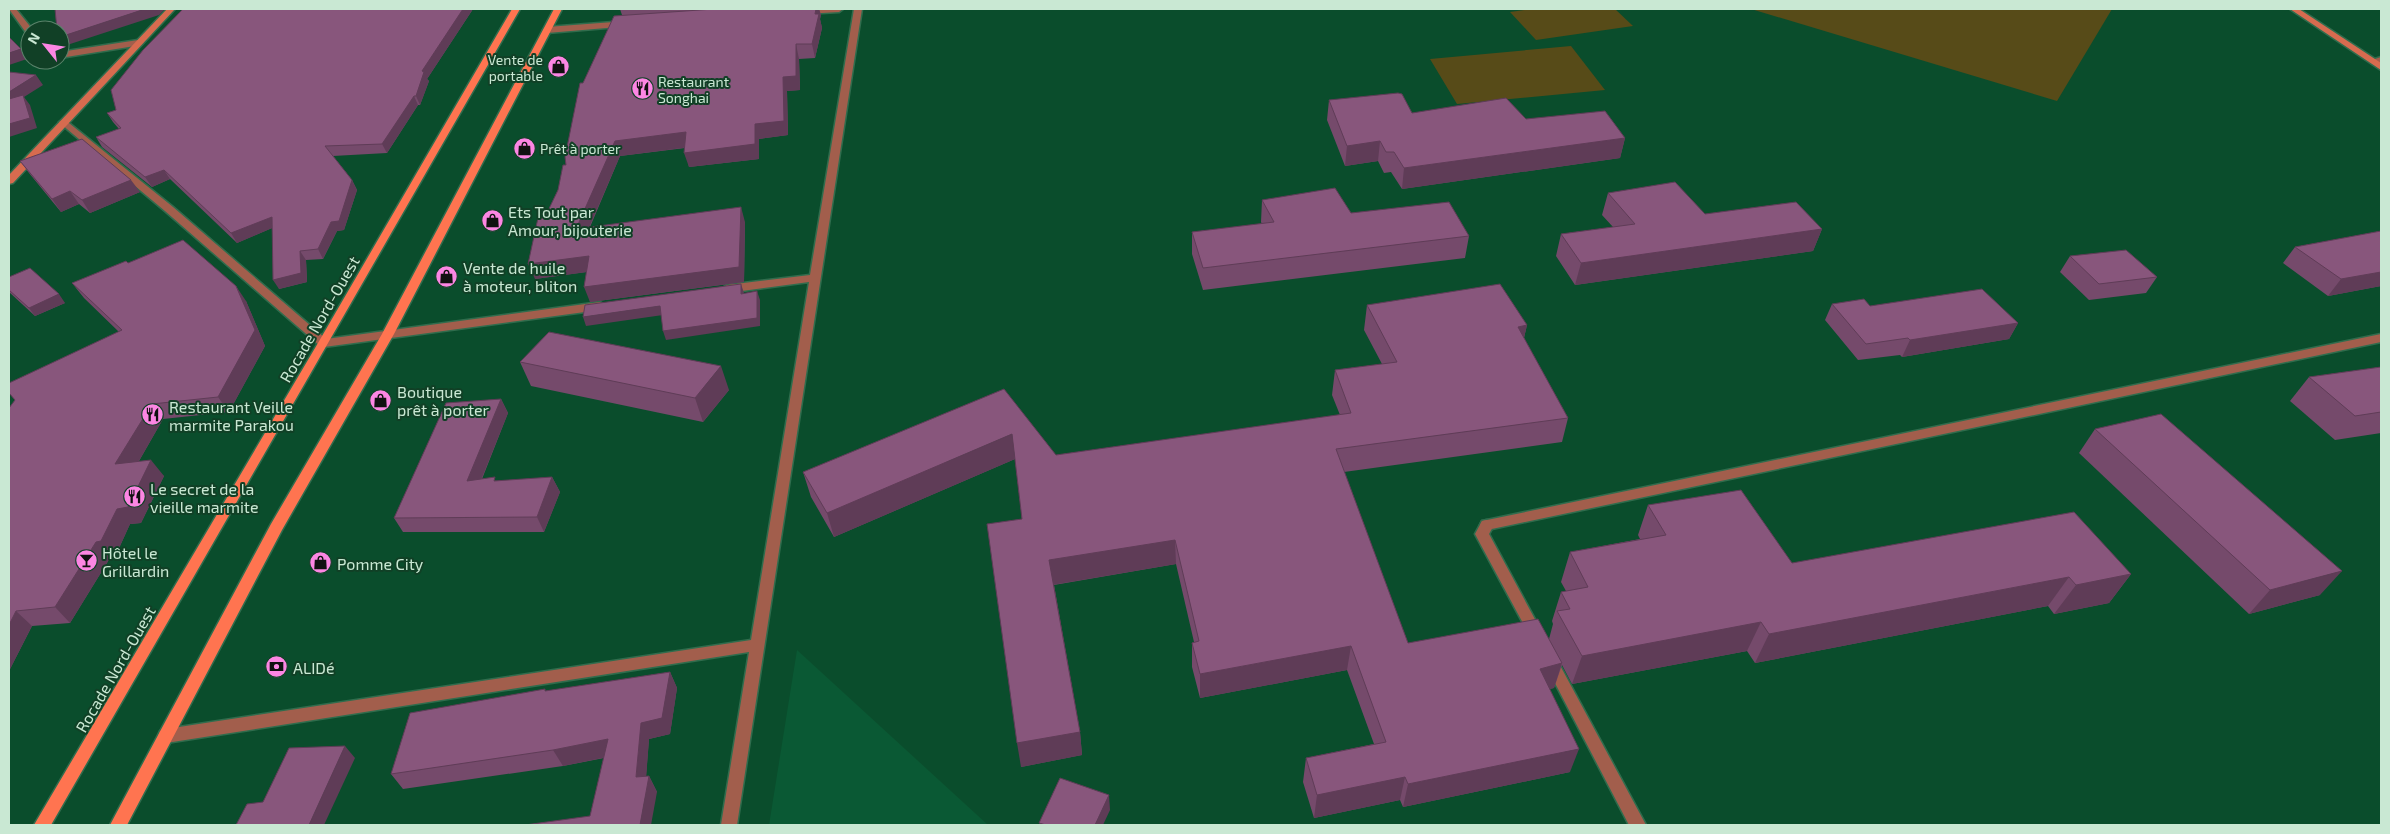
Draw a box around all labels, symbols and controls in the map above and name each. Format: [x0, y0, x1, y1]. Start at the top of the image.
north arrow [20, 20, 70, 70]
text: N [23, 30, 43, 47]
place label: Vente de portable [488, 51, 543, 84]
shop icon: Vente de portable [547, 55, 571, 79]
place label: Restaurant Songhai [658, 73, 729, 106]
restaurant icon: Restaurant Songhai [630, 77, 654, 101]
shop icon: Prêt à porter [512, 136, 536, 160]
place label: Prêt à porter [540, 140, 621, 157]
place label: Ets Tout par Amour, bijouterie [508, 202, 632, 240]
shop icon: Ets Tout par Amour, bijouterie [480, 208, 504, 232]
street label: Rocade Nord-Ouest [275, 253, 363, 385]
place label: Vente de huile à moteur, bliton [463, 258, 577, 295]
shop icon: Vente de huile à moteur, bliton [435, 264, 459, 288]
place label: Boutique prêt à porter [397, 382, 490, 419]
shop icon: Boutique prêt à porter [369, 388, 393, 412]
place label: Restaurant Veille marmite Parakou [169, 397, 294, 434]
restaurant icon: Restaurant Veille marmite Parakou [141, 403, 165, 427]
place label: Le secret de la vieille marmite [150, 479, 259, 516]
restaurant icon: Le secret de la vieille marmite [122, 485, 146, 509]
place label: Hôtel le Grillardin [102, 543, 169, 580]
bar icon: Hôtel le Grillardin [74, 549, 98, 573]
shop icon: Pomme City [309, 551, 333, 575]
place label: Pomme City [337, 554, 424, 573]
street label: Rocade Nord-Ouest [71, 603, 159, 735]
bank icon: ALIDé [265, 655, 289, 679]
place label: ALIDé [293, 658, 335, 677]

